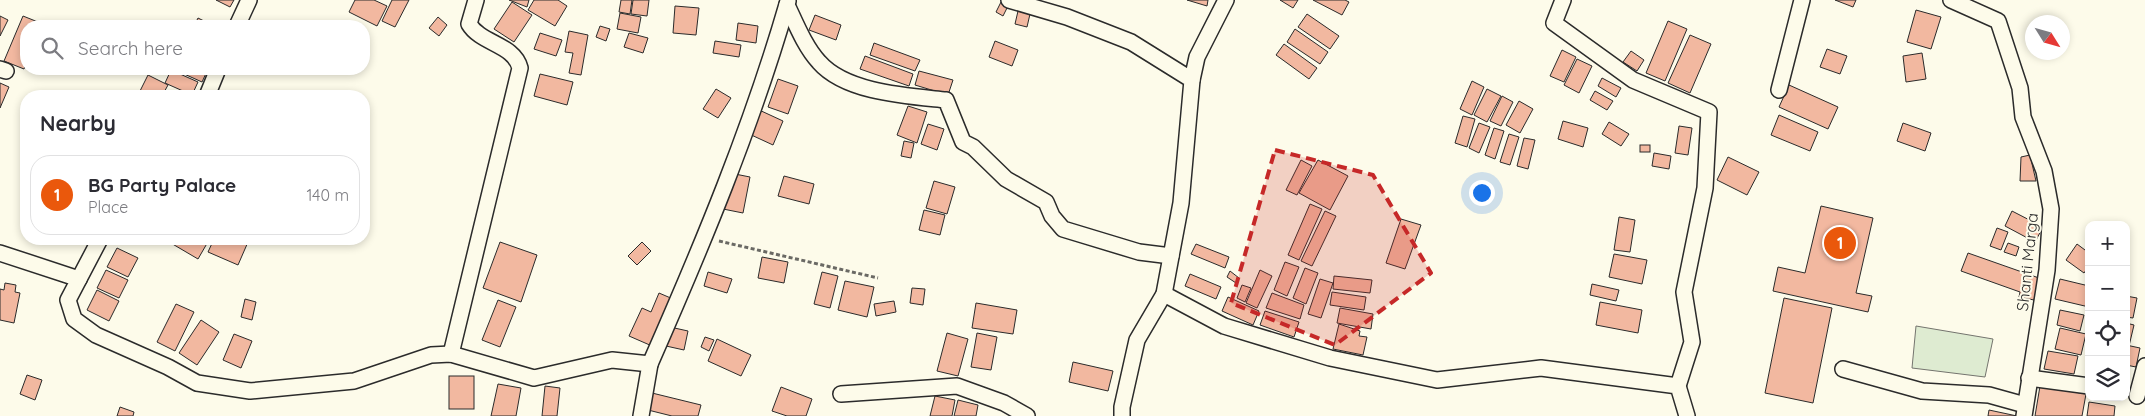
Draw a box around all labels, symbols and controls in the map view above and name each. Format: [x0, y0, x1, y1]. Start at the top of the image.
north arrow [2025, 15, 2070, 60]
search box [20, 20, 370, 75]
icon: search [38, 34, 66, 62]
text: Search here [78, 36, 183, 60]
text: Nearby [40, 110, 116, 136]
text: BG Party Palace [88, 173, 236, 197]
your location [1469, 180, 1495, 206]
text: 1 [54, 185, 60, 205]
text: 140 m [306, 185, 349, 205]
text: Place [88, 197, 128, 217]
street label: Shanti Marga [2012, 212, 2042, 312]
map controls [2085, 221, 2130, 401]
button: + [2085, 221, 2130, 266]
pin: 1 [1824, 224, 1856, 262]
button: − [2085, 266, 2130, 311]
button: locate [2085, 311, 2130, 356]
button: layers [2085, 356, 2130, 401]

